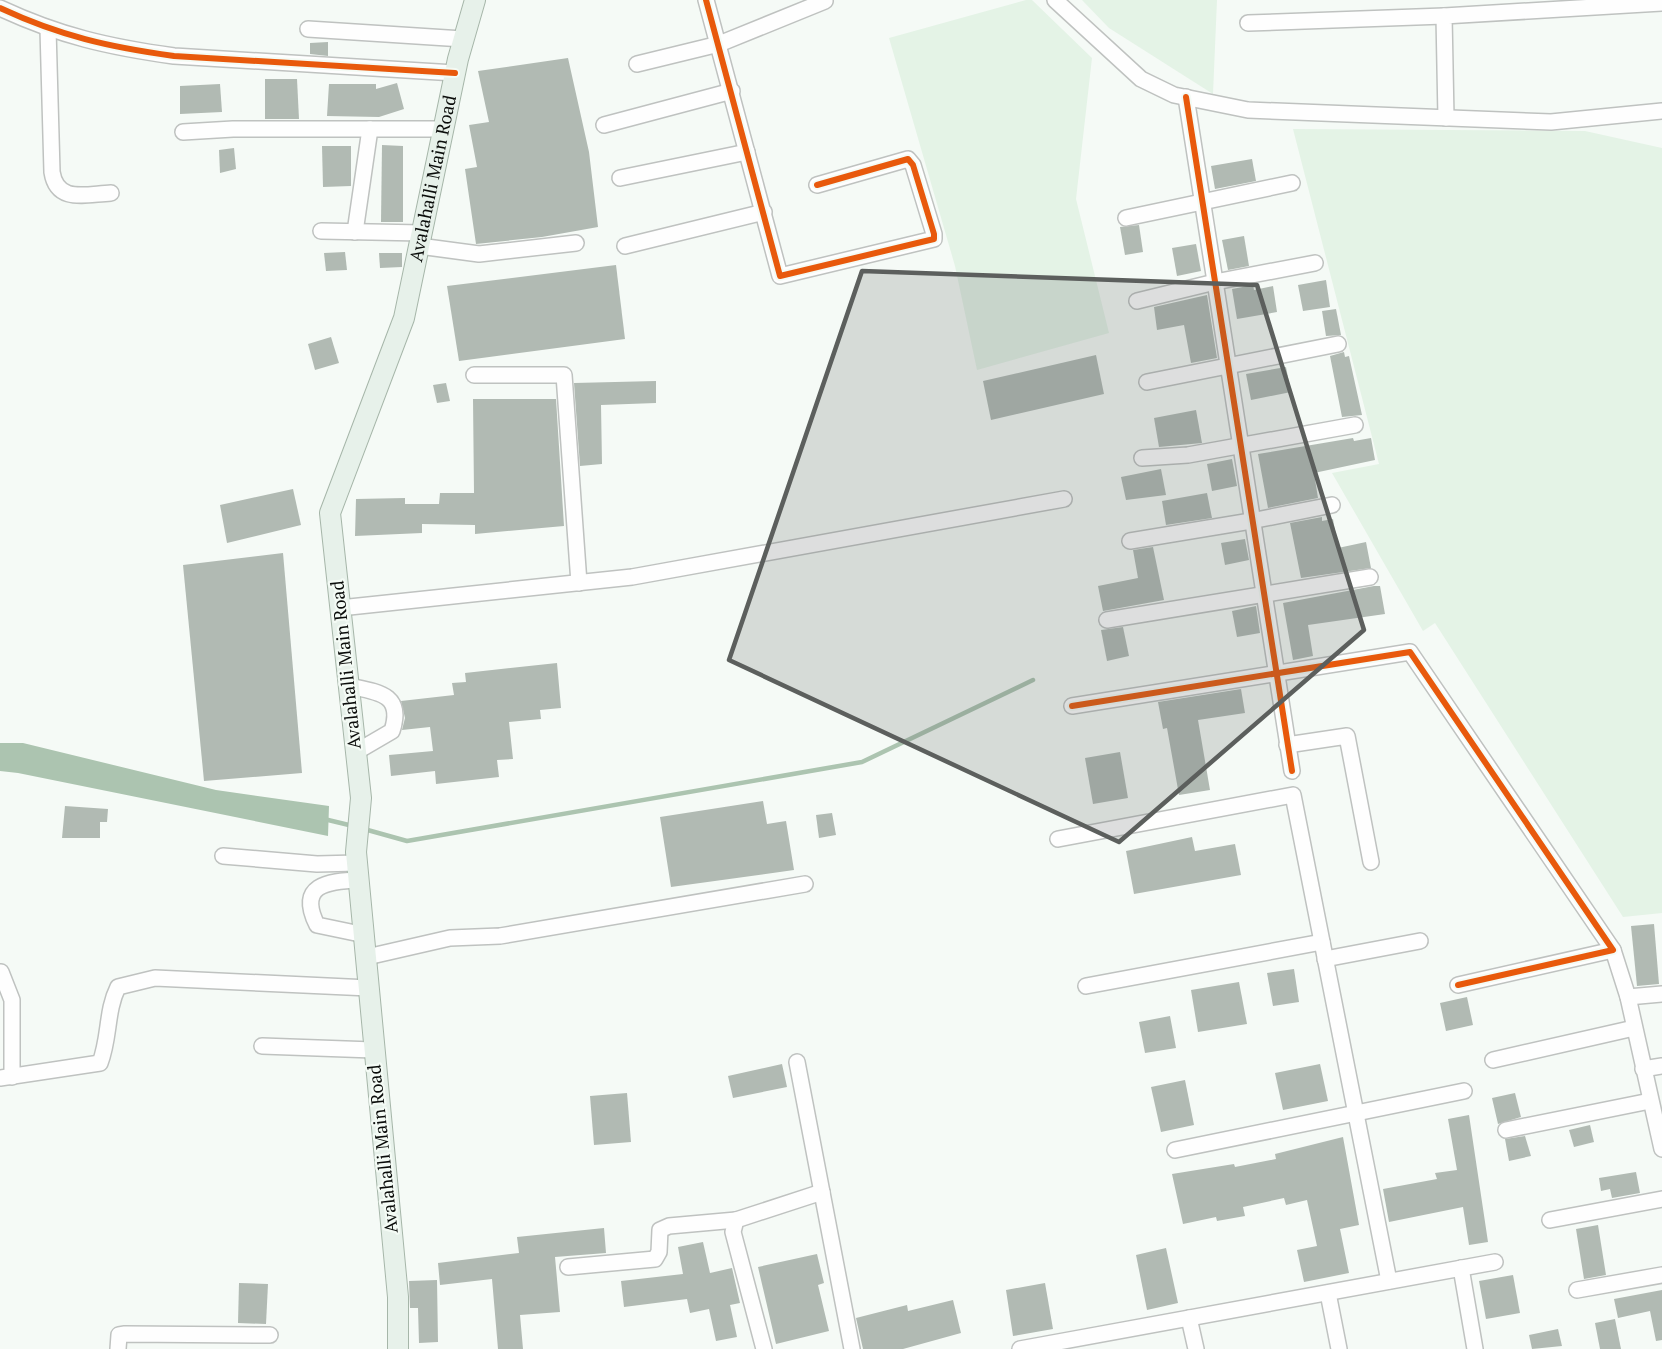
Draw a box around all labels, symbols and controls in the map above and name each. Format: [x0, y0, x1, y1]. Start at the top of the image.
street label: Avalahalli Main Road [403, 93, 461, 264]
street label: Avalahalli Main Road [324, 580, 366, 751]
street label: Avalahalli Main Road [361, 1064, 403, 1235]

